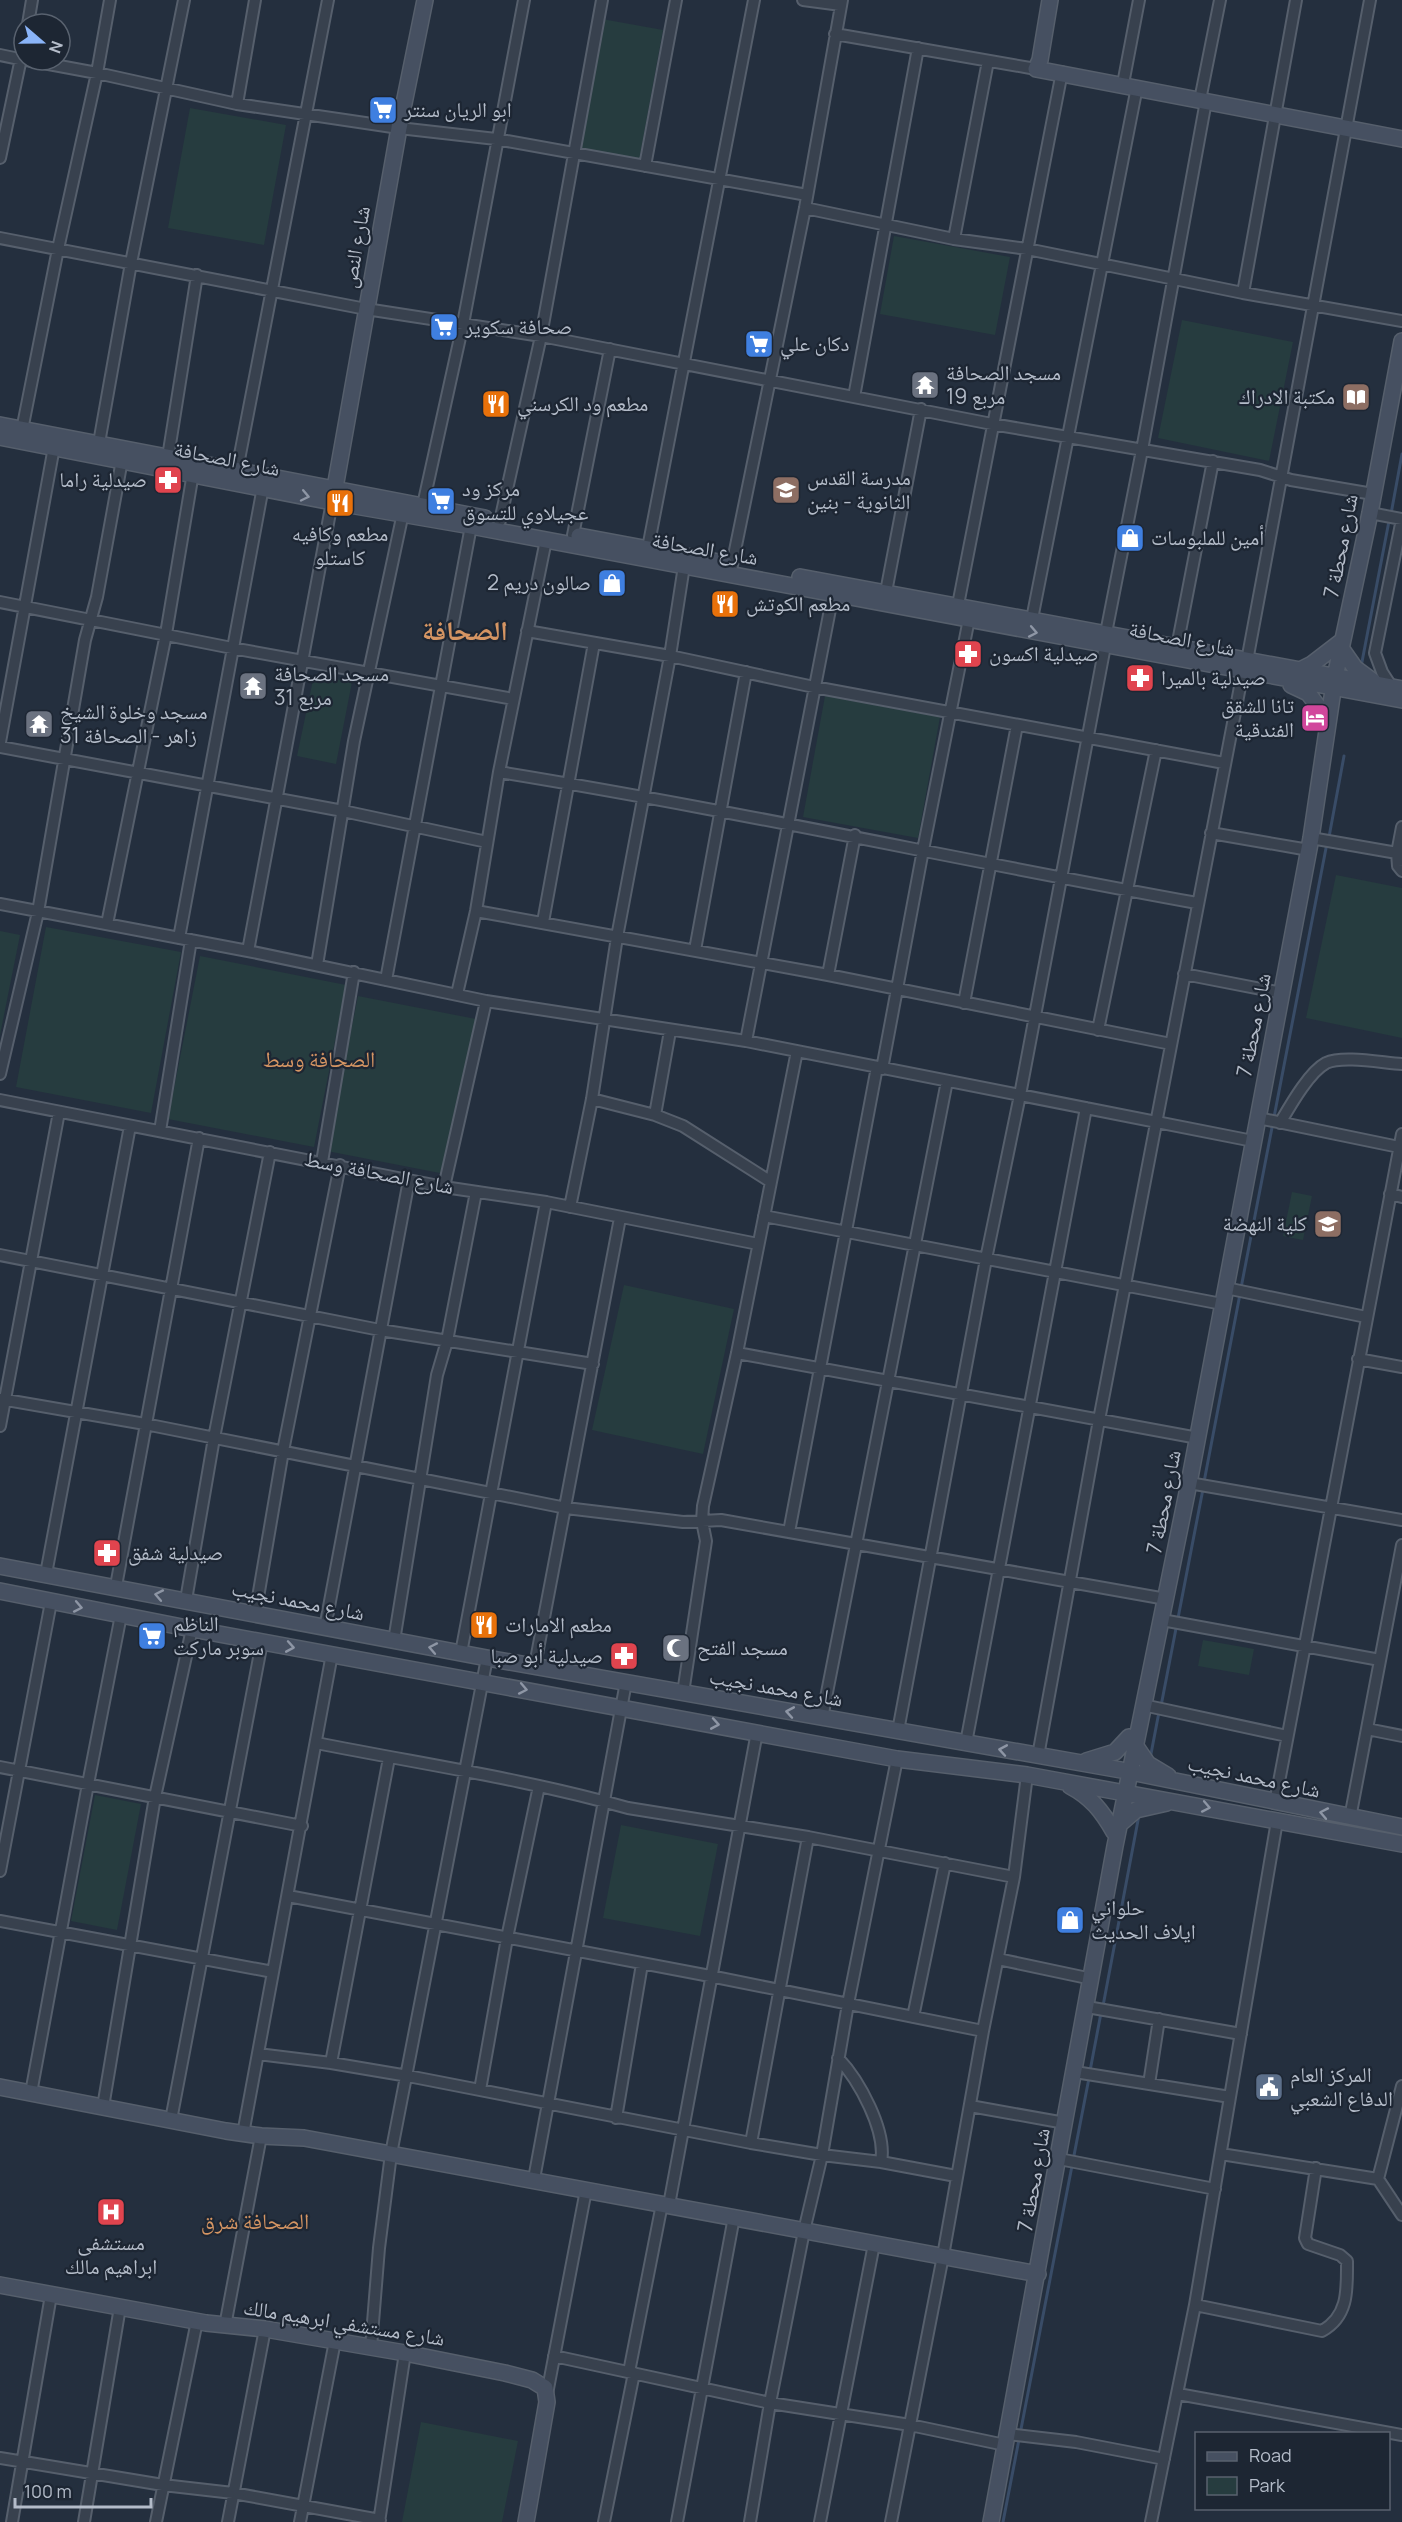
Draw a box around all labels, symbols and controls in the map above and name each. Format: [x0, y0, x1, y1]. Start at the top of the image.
north arrow [12, 12, 72, 72]
text: N [44, 38, 68, 56]
supermarket icon: ابو الريان سنتر [367, 94, 399, 126]
place label: ابو الريان سنتر [403, 95, 512, 123]
street label: شارع النص [334, 204, 376, 290]
supermarket icon: صحافة سكوير [428, 311, 460, 343]
place label: صحافة سكوير [464, 312, 572, 340]
supermarket icon: دكان علي [743, 328, 775, 360]
place label: دكان علي [780, 329, 849, 360]
place label: مسجد الصحافة مربع 19 [946, 358, 1061, 410]
temple icon: مسجد الصحافة مربع 19 [909, 369, 941, 401]
library icon: مكتبة الادراك [1340, 381, 1372, 413]
place label: مكتبة الادراك [1239, 382, 1335, 410]
restaurant icon: مطعم ود الكرسني [480, 388, 512, 420]
place label: مطعم ود الكرسني [517, 389, 648, 420]
street label: شارع الصحافة [172, 434, 283, 482]
place label: مدرسة القدس الثانوية - بنين [807, 463, 911, 515]
pharmacy icon: صيدلية راما [152, 464, 184, 496]
place label: صيدلية راما [59, 465, 147, 493]
place label: مركز ود عجيلاوي للتسوق [462, 474, 589, 529]
school or university icon: مدرسة القدس الثانوية - بنين [770, 474, 802, 506]
supermarket icon: مركز ود عجيلاوي للتسوق [425, 485, 457, 517]
restaurant icon: مطعم وكافيه كاستلو [324, 487, 356, 519]
one-way arrow [300, 489, 310, 502]
street label: شارع محطة 7 [1316, 492, 1364, 600]
place label: مطعم وكافيه كاستلو [292, 519, 388, 571]
shop icon: أمين للملبوسات [1114, 522, 1146, 554]
place label: أمين للملبوسات [1151, 523, 1264, 551]
street label: شارع الصحافة [650, 525, 761, 571]
shop icon: صالون دريم 2 [596, 567, 628, 599]
place label: صالون دريم 2 [487, 568, 591, 597]
restaurant icon: مطعم الكوتش [709, 588, 741, 620]
place label: مطعم الكوتش [746, 589, 850, 618]
district label: الصحافة [422, 611, 508, 648]
street label: شارع الصحافة [1127, 614, 1238, 662]
one-way arrow [1028, 625, 1038, 638]
pharmacy icon: صيدلية اكسون [952, 638, 984, 670]
place label: صيدلية اكسون [989, 639, 1099, 667]
place label: مسجد الصحافة مربع 31 [274, 659, 389, 711]
pharmacy icon: صيدلية بالميرا [1124, 662, 1156, 694]
place label: صيدلية بالميرا [1161, 663, 1266, 691]
temple icon: مسجد الصحافة مربع 31 [237, 670, 269, 702]
place label: تانا للشقق الفندقية [1221, 691, 1294, 743]
place label: مسجد وخلوة الشيخ زاهر - الصحافة 31 [60, 697, 207, 749]
hotel icon: تانا للشقق الفندقية [1299, 702, 1331, 734]
temple icon: مسجد وخلوة الشيخ زاهر - الصحافة 31 [23, 708, 55, 740]
street label: شارع محطة 7 [1229, 971, 1277, 1079]
district label: الصحافة وسط [263, 1044, 375, 1074]
street label: شارع الصحافة وسط [302, 1144, 456, 1200]
school or university icon: كلية النهضة [1312, 1208, 1344, 1240]
place label: كلية النهضة [1222, 1209, 1307, 1237]
street label: شارع محطة 7 [1139, 1448, 1187, 1556]
pharmacy icon: صيدلية شفق [91, 1537, 123, 1569]
place label: صيدلية شفق [128, 1538, 223, 1566]
street label: شارع محمد نجيب [229, 1573, 367, 1627]
one-way arrow [154, 1589, 164, 1602]
one-way arrow [73, 1600, 83, 1613]
place label: الناظم سوبر ماركت [173, 1609, 264, 1661]
restaurant icon: مطعم الامارات [468, 1609, 500, 1641]
place label: مطعم الامارات [505, 1610, 612, 1639]
supermarket icon: الناظم سوبر ماركت [136, 1620, 168, 1652]
mosque icon: مسجد الفتح [660, 1632, 692, 1664]
place label: مسجد الفتح [697, 1633, 788, 1661]
one-way arrow [286, 1640, 295, 1652]
pharmacy icon: صيدلية أبو صبا [608, 1640, 640, 1672]
place label: صيدلية أبو صبا [491, 1641, 603, 1669]
one-way arrow [428, 1642, 438, 1655]
street label: شارع محمد نجيب [707, 1662, 845, 1713]
one-way arrow [518, 1682, 528, 1695]
one-way arrow [785, 1706, 795, 1719]
one-way arrow [711, 1718, 720, 1730]
one-way arrow [998, 1744, 1007, 1756]
street label: شارع محمد نجيب [1185, 1748, 1323, 1804]
one-way arrow [1201, 1800, 1211, 1813]
one-way arrow [1319, 1807, 1329, 1820]
place label: حلواني ايلاف الحديث [1091, 1893, 1196, 1945]
shop icon: حلواني ايلاف الحديث [1054, 1904, 1086, 1936]
place label: المركز العام الدفاع الشعبي [1290, 2060, 1393, 2115]
public building icon: المركز العام الدفاع الشعبي [1253, 2071, 1285, 2103]
street label: شارع محطة 7 [1010, 2126, 1056, 2234]
hospital icon: مستشفى ابراهيم مالك [95, 2196, 127, 2228]
district label: الصحافة شرق [201, 2206, 309, 2236]
place label: مستشفى ابراهيم مالك [65, 2228, 157, 2281]
street label: شارع مستشفي ابرهيم مالك [241, 2292, 447, 2355]
legend [1195, 2432, 1390, 2510]
text: Road [1249, 2443, 1292, 2467]
scale bar [15, 2471, 152, 2509]
text: Park [1249, 2473, 1286, 2497]
text: 100 m [24, 2479, 72, 2503]

